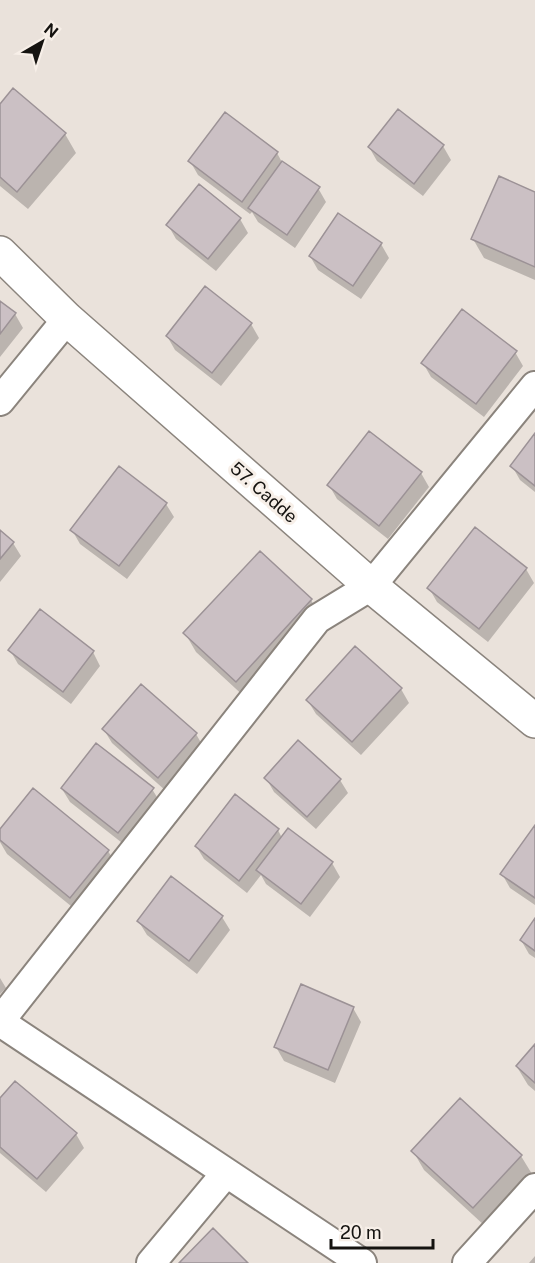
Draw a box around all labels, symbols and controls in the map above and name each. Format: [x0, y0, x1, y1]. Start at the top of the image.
north arrow [12, 12, 72, 72]
text: N [40, 19, 62, 42]
street label: 57. Cadde [226, 457, 302, 527]
scale bar [331, 1212, 433, 1250]
text: 20 m [340, 1222, 382, 1243]

